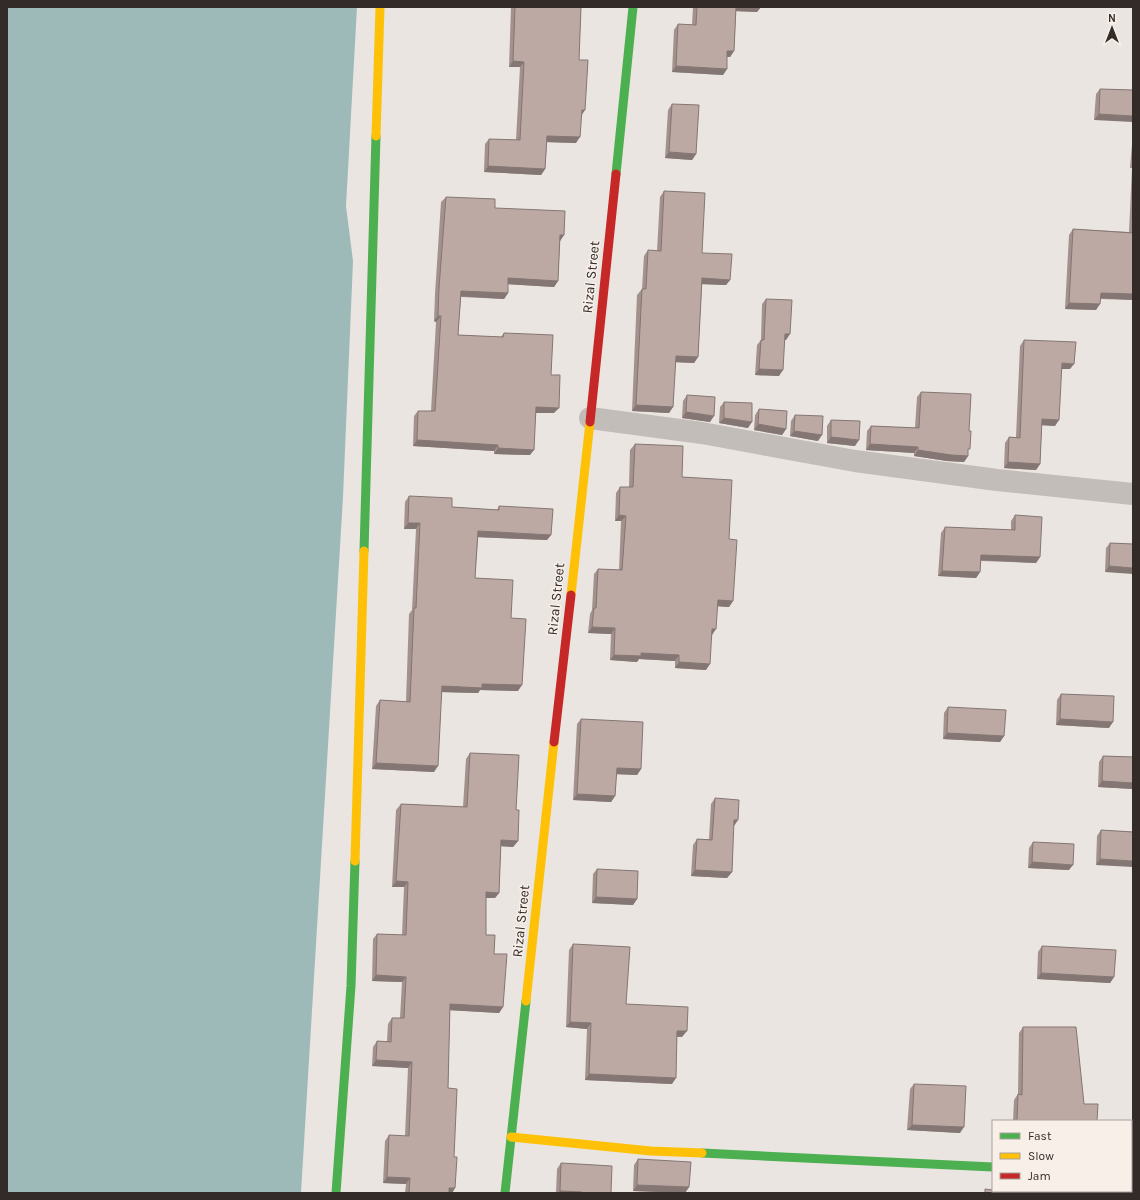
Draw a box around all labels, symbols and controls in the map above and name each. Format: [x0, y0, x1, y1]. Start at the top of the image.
north arrow [1092, 8, 1132, 48]
text: N [1108, 12, 1116, 25]
street label: Rizal Street [579, 240, 603, 314]
street label: Rizal Street [544, 562, 568, 636]
street label: Rizal Street [509, 884, 533, 958]
legend [992, 1120, 1132, 1192]
text: Fast [1028, 1129, 1052, 1143]
text: Slow [1028, 1149, 1054, 1163]
text: Jam [1028, 1169, 1051, 1183]

